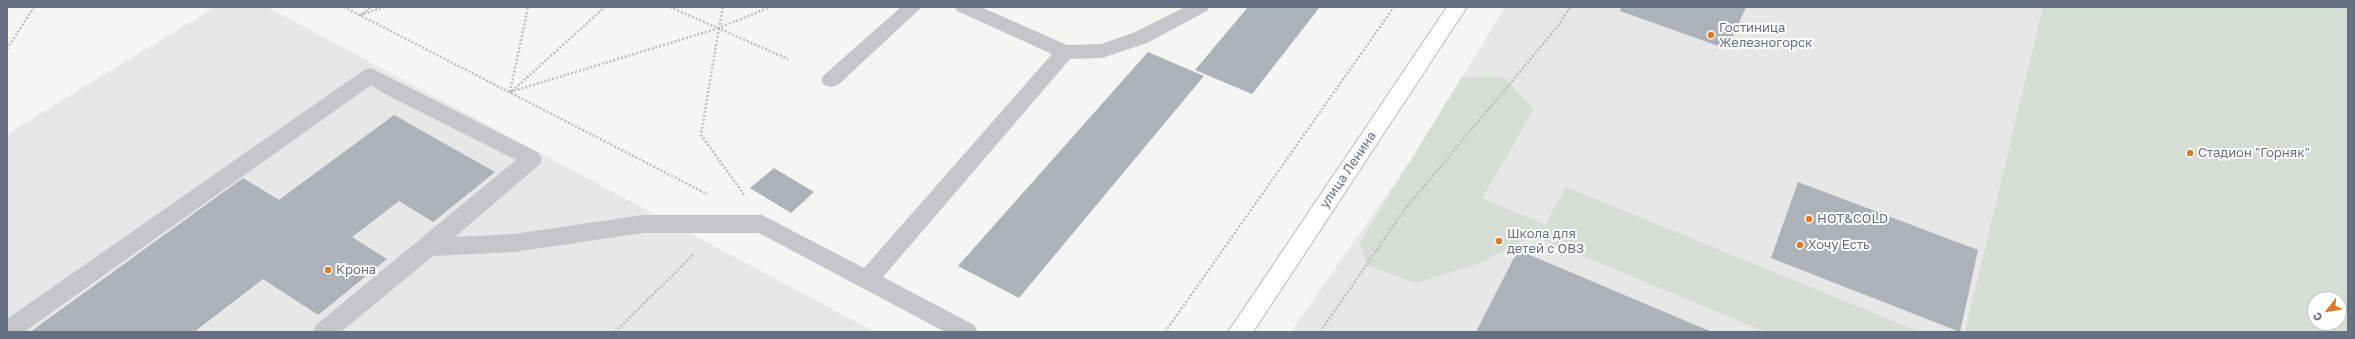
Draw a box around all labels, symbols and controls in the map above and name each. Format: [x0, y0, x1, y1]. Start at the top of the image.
place label: Гостиница Железногорск [1719, 20, 1813, 51]
marker: Гостиница Железногорск [1706, 30, 1716, 40]
street label: улица Ленина [1317, 129, 1379, 211]
place label: Стадион "Горняк" [2198, 145, 2310, 161]
marker: Стадион "Горняк" [2185, 148, 2195, 158]
place label: HOT&COLD [1817, 211, 1888, 227]
marker: HOT&COLD [1804, 214, 1814, 224]
place label: Школа для детей с ОВЗ [1507, 226, 1584, 257]
marker: Школа для детей с ОВЗ [1494, 236, 1504, 246]
place label: Хочу Есть [1808, 237, 1870, 253]
marker: Хочу Есть [1795, 240, 1805, 250]
place label: Крона [336, 262, 376, 278]
marker: Крона [323, 265, 333, 275]
north arrow [2307, 291, 2347, 331]
text: С [2310, 310, 2325, 324]

